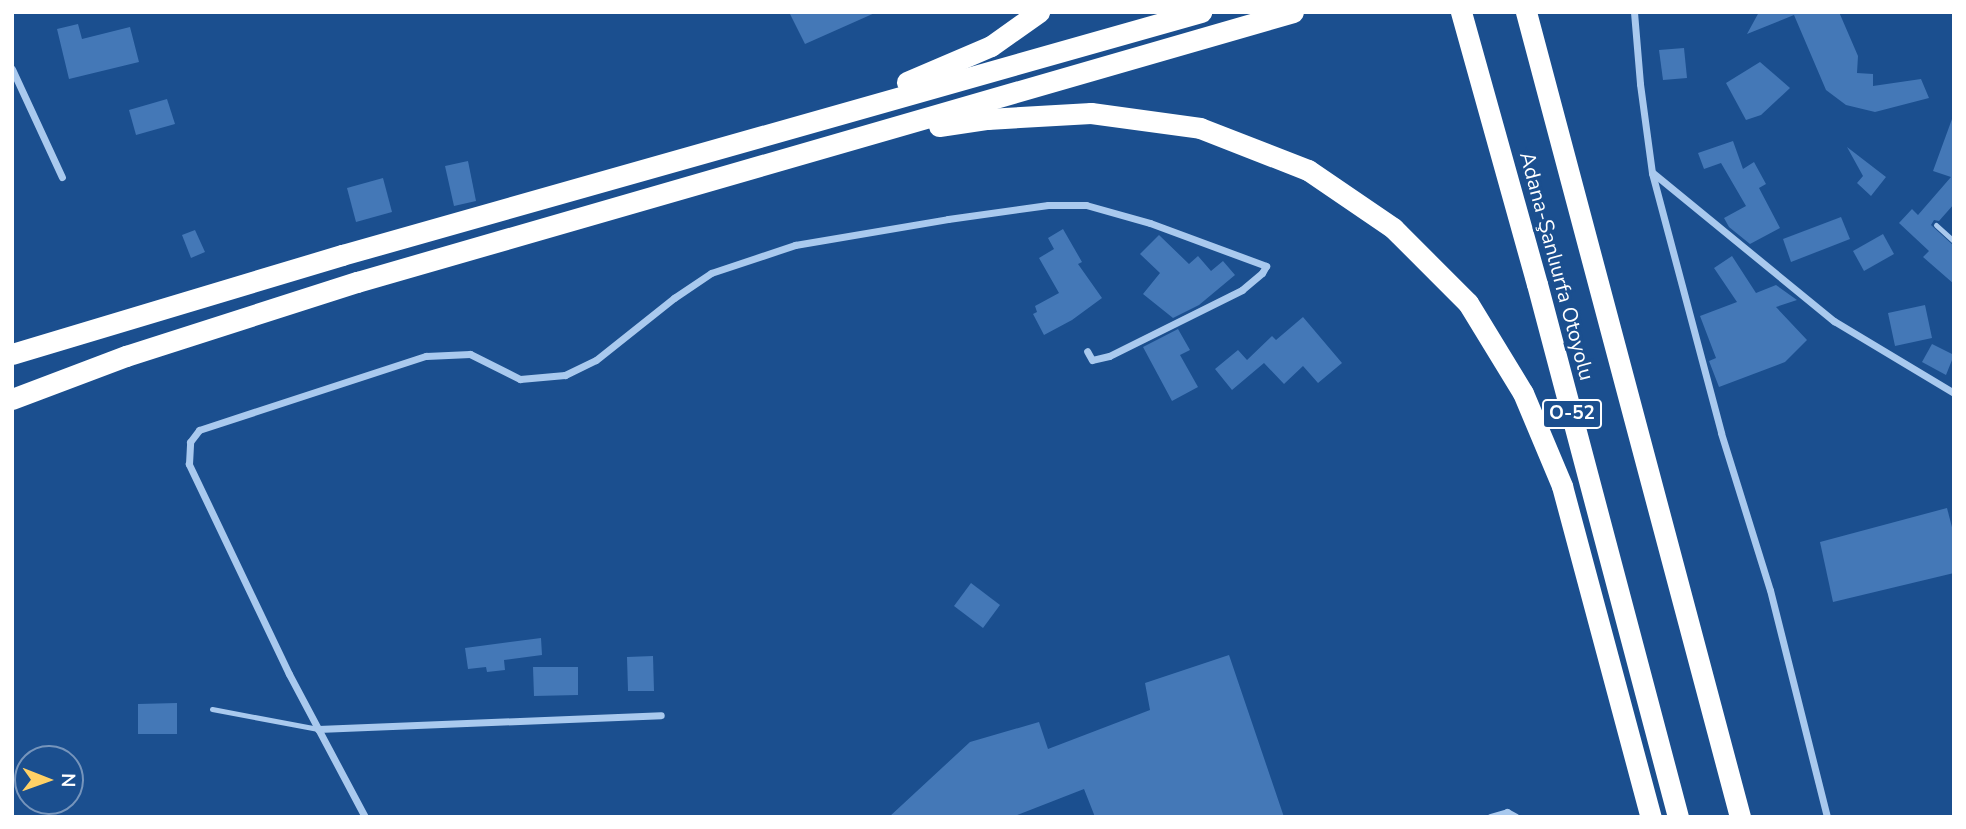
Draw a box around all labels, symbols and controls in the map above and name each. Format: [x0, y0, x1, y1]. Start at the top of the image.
street label: Adana-Şanlıurfa Otoyolu [1514, 149, 1600, 383]
road number: O-52 [1540, 398, 1604, 430]
north arrow [14, 745, 84, 815]
text: N [55, 773, 81, 788]

